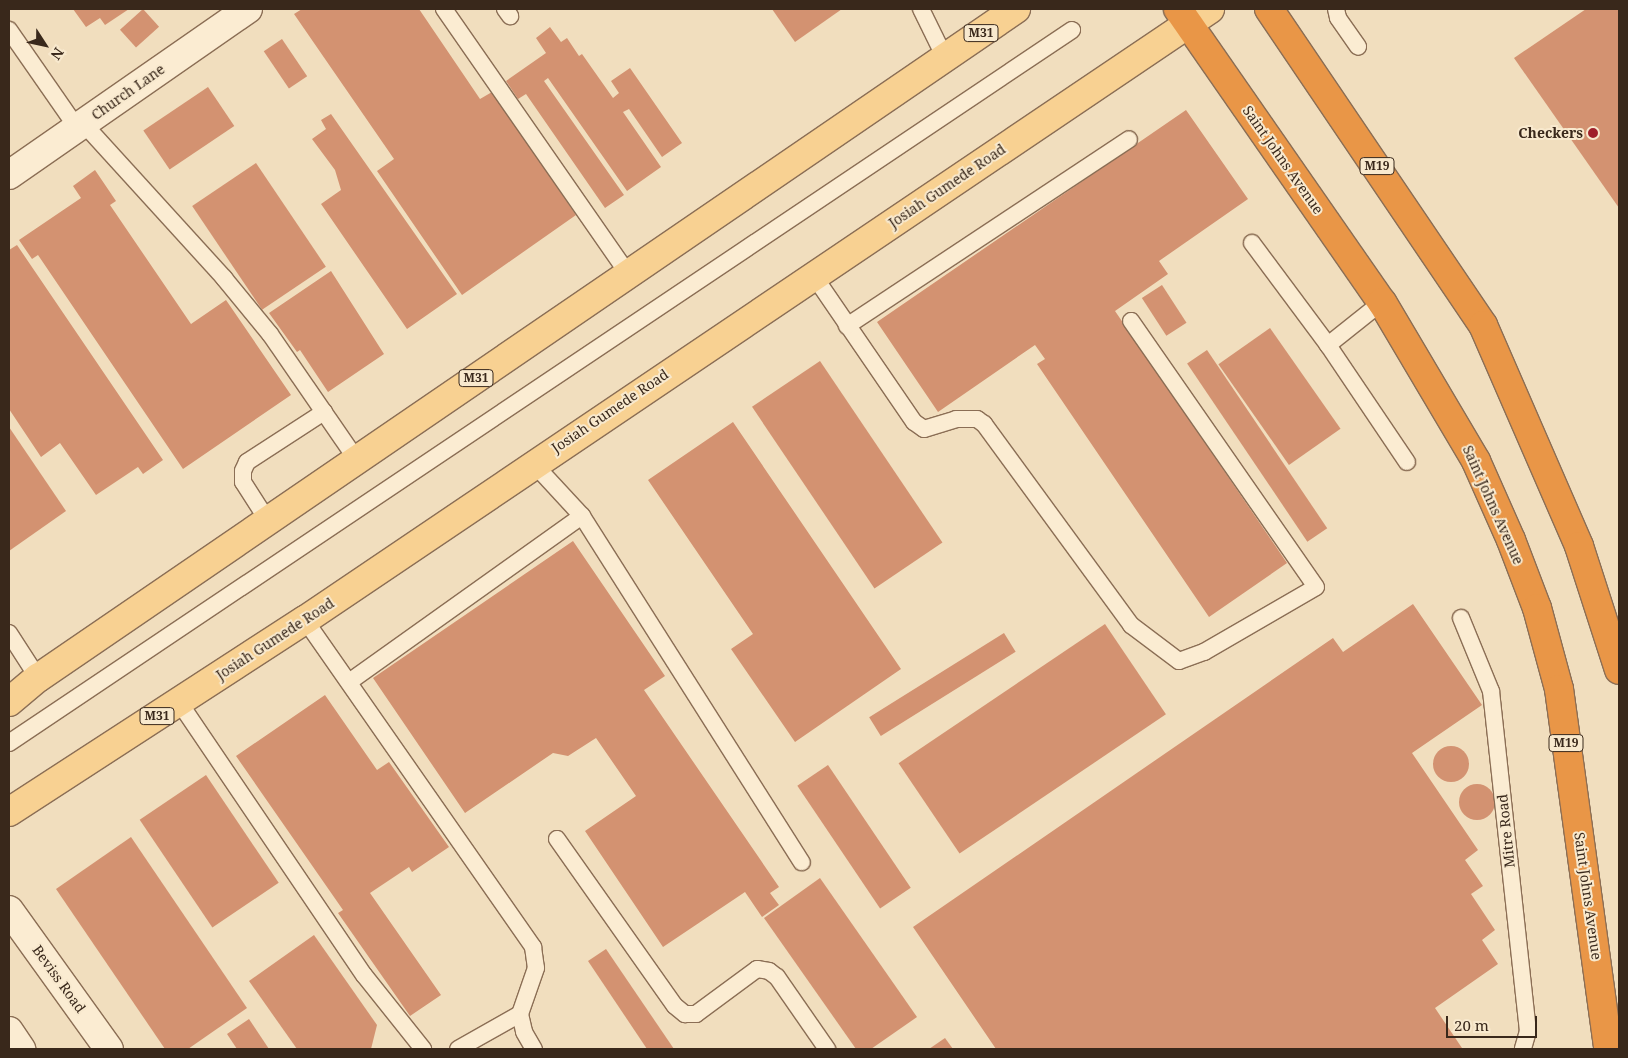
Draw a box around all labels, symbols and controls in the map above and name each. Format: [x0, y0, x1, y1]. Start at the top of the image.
north arrow [20, 20, 70, 70]
road number: M31 [964, 23, 998, 42]
text: N [47, 44, 69, 64]
street label: Church Lane [88, 61, 168, 123]
street label: Saint Johns Avenue [1239, 103, 1327, 217]
place label: Checkers [1518, 125, 1583, 141]
marker: Checkers [1587, 127, 1599, 139]
street label: Josiah Gumede Road [885, 141, 1009, 231]
road number: M19 [1360, 157, 1394, 176]
street label: Josiah Gumede Road [548, 366, 672, 456]
road number: M31 [458, 368, 494, 388]
street label: Saint Johns Avenue [1459, 443, 1527, 567]
street label: Josiah Gumede Road [213, 595, 337, 683]
road number: M31 [140, 706, 174, 726]
road number: M19 [1548, 734, 1584, 752]
street label: Mitre Road [1494, 793, 1518, 869]
street label: Saint Johns Avenue [1571, 831, 1605, 961]
street label: Beviss Road [29, 942, 89, 1016]
scale bar [1448, 1006, 1539, 1038]
text: 20 m [1454, 1015, 1489, 1035]

